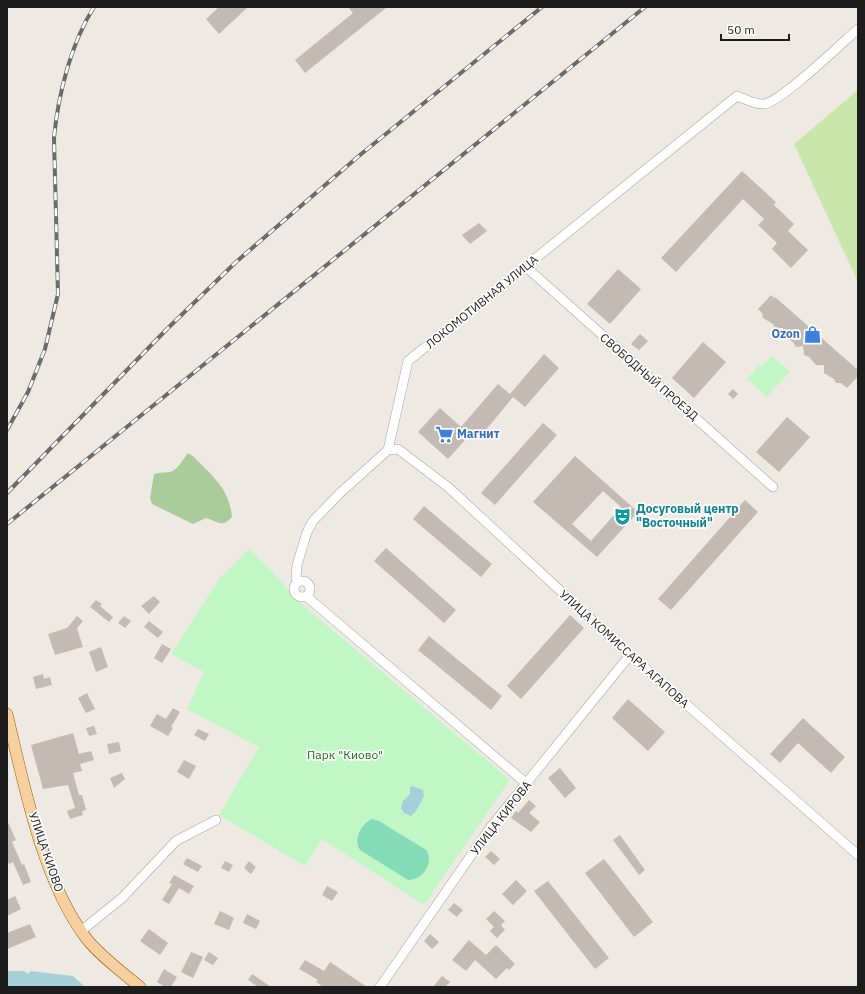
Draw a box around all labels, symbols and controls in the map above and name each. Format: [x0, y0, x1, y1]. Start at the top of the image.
scale bar [721, 16, 789, 42]
text: 50 m [727, 22, 755, 37]
street label: ЛОКОМОТИВНАЯ УЛИЦА [422, 251, 541, 352]
shop icon: Ozon [803, 324, 823, 344]
place label: Ozon [771, 326, 800, 341]
street label: СВОБОДНЫЙ ПРОЕЗД [597, 330, 702, 424]
supermarket icon: Магнит [434, 424, 454, 444]
place label: Магнит [457, 426, 500, 441]
place label: Досуговый центр "Восточный" [636, 501, 739, 530]
theatre icon: Досуговый центр "Восточный" [613, 506, 633, 526]
street label: УЛИЦА КОМИССАРА АГАПОВА [556, 586, 692, 711]
park label: Парк "Киово" [307, 747, 383, 762]
street label: УЛИЦА КИРОВА [467, 777, 534, 858]
street label: УЛИЦА КИОВО [26, 810, 67, 894]

